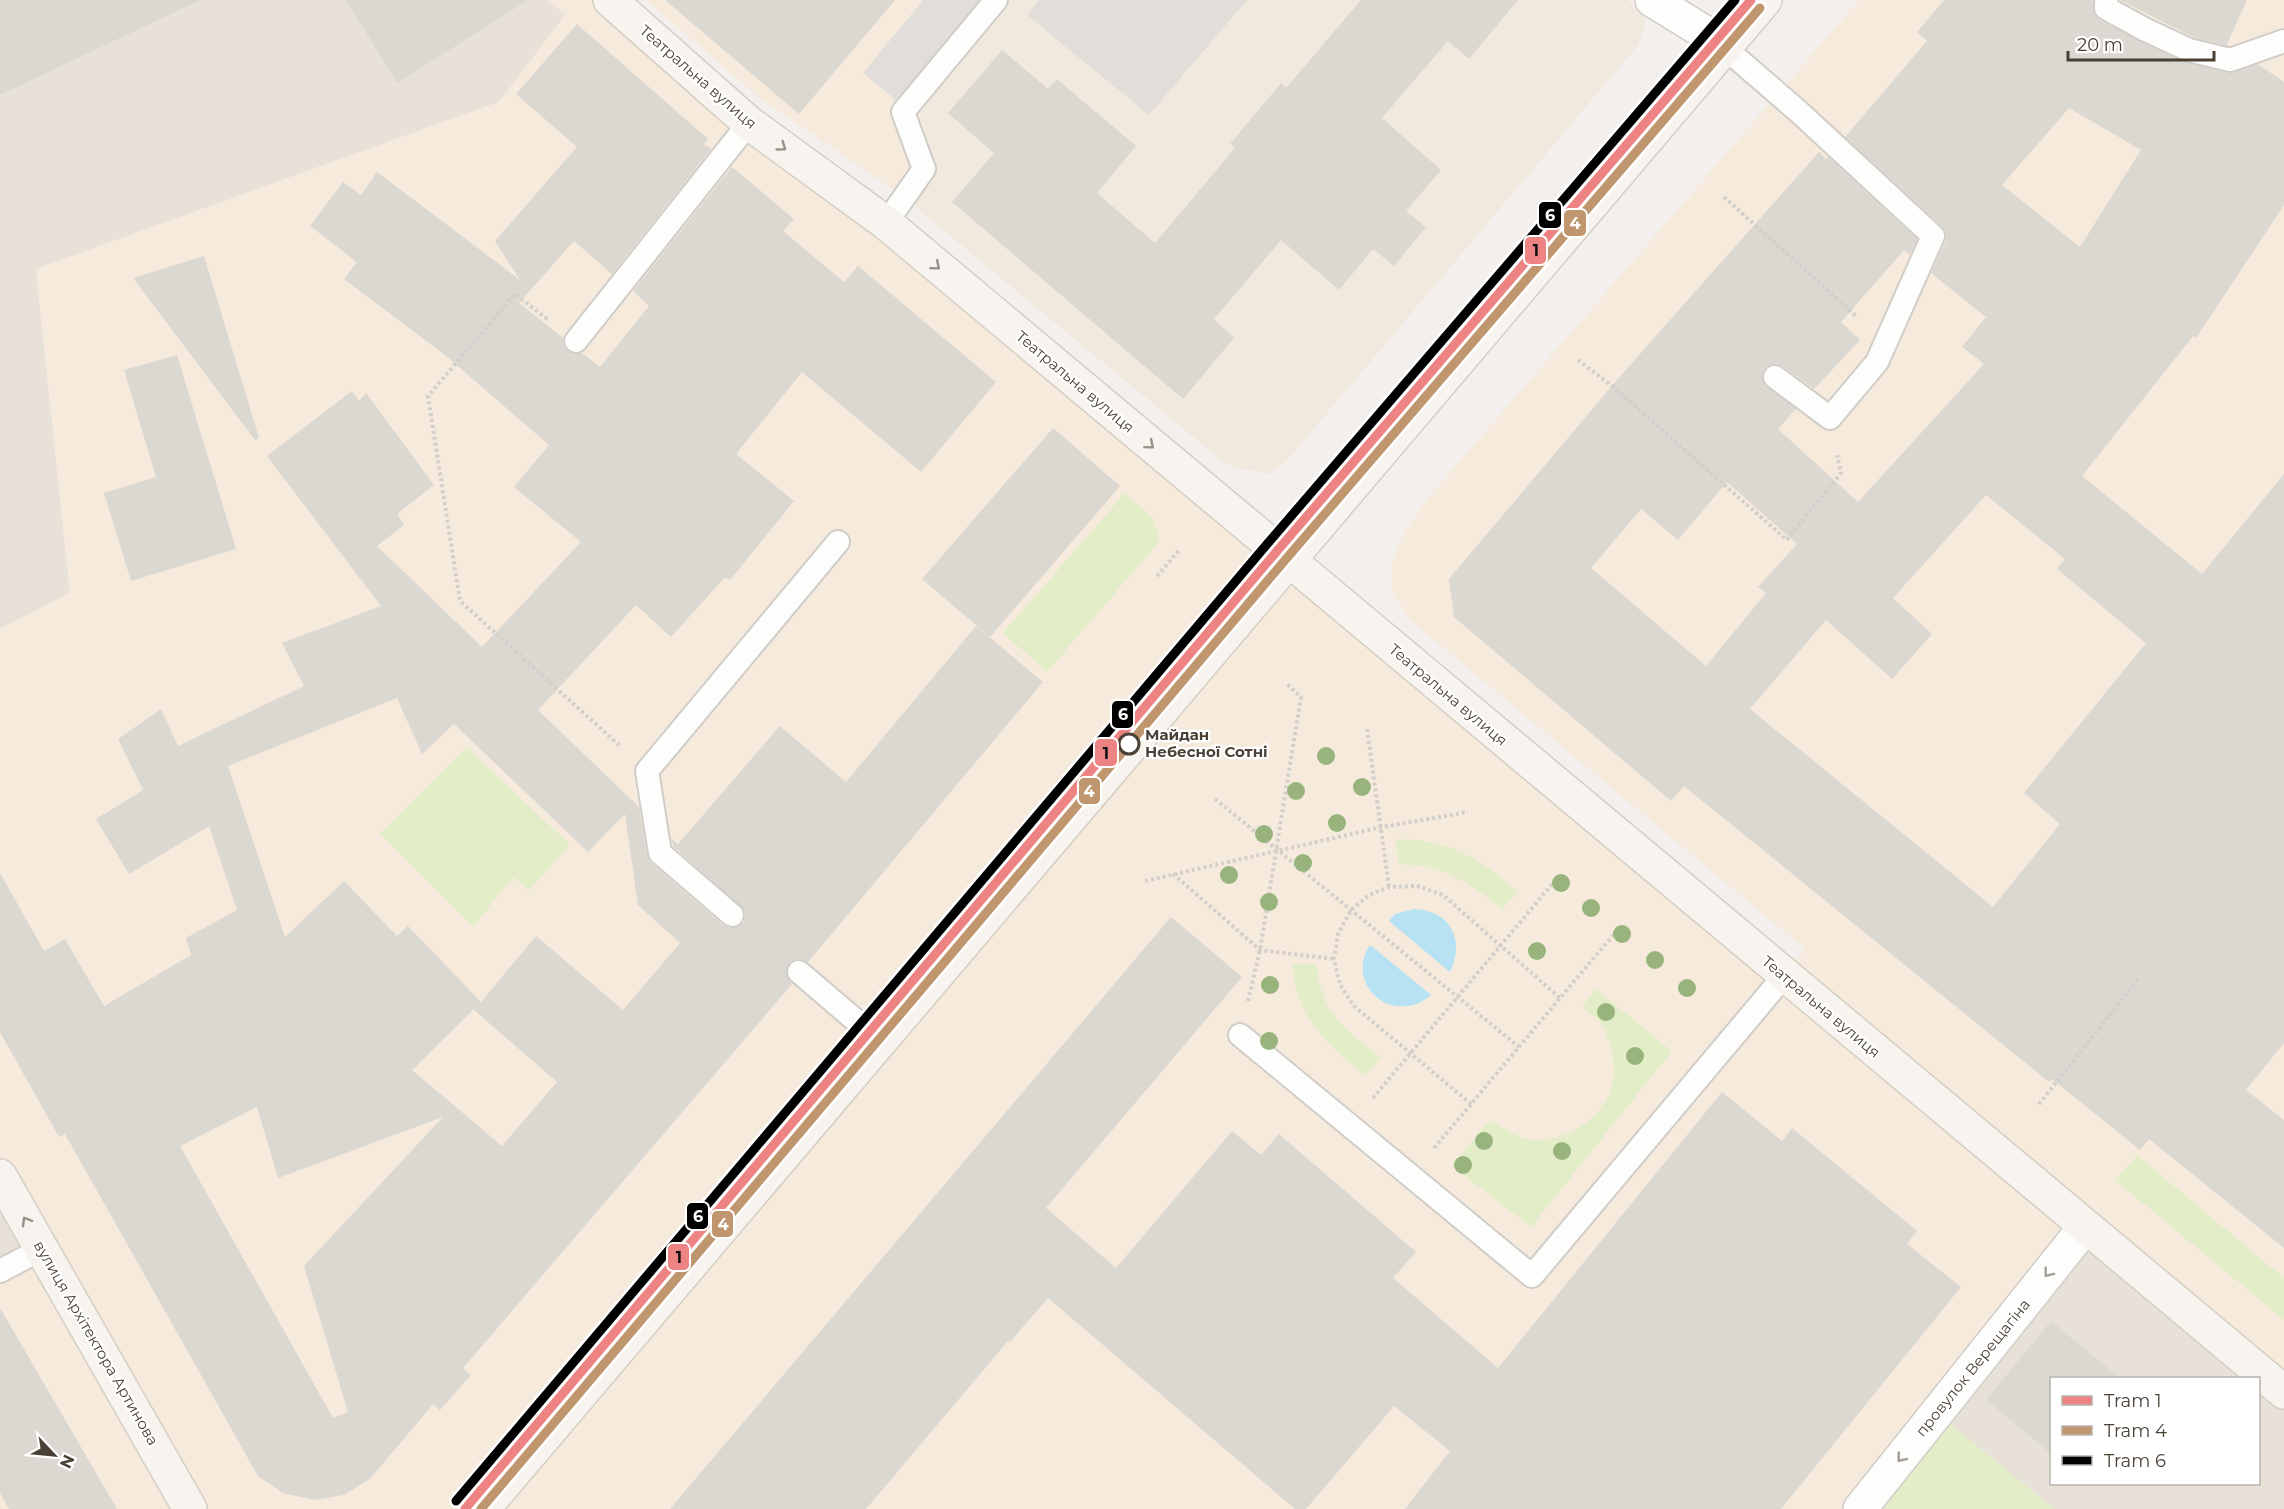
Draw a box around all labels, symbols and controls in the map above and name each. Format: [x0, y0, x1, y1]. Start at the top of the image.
street label: Театральна вулиця [636, 21, 761, 133]
scale bar [2068, 24, 2214, 62]
text: 20 m [2077, 34, 2123, 56]
one-way arrow [775, 140, 786, 151]
line badge: 6 [1538, 201, 1562, 229]
text: 6 [1545, 206, 1555, 225]
line badge: 4 [1563, 209, 1587, 237]
text: 4 [1569, 214, 1581, 233]
line badge: 1 [1524, 236, 1547, 265]
text: 1 [1533, 241, 1539, 260]
one-way arrow [929, 258, 940, 269]
street label: Театральна вулиця [1012, 326, 1138, 437]
one-way arrow [1143, 438, 1154, 449]
street label: Театральна вулиця [1385, 639, 1511, 750]
line badge: 6 [1111, 700, 1134, 729]
text: 6 [1118, 705, 1128, 724]
place label: Майдан Небесної Сотні [1145, 725, 1268, 761]
marker: Майдан Небесної Сотні [1118, 733, 1140, 755]
line badge: 1 [1094, 738, 1118, 767]
text: 1 [1103, 744, 1109, 763]
line badge: 4 [1078, 777, 1101, 805]
text: 4 [1083, 782, 1095, 801]
street label: Театральна вулиця [1758, 951, 1884, 1062]
line badge: 6 [686, 1202, 709, 1230]
text: 6 [693, 1207, 703, 1226]
line badge: 4 [711, 1210, 734, 1238]
text: 4 [717, 1215, 729, 1234]
one-way arrow [22, 1217, 33, 1227]
street label: вулиця Архітектора Артинова [30, 1237, 163, 1449]
line badge: 1 [667, 1243, 690, 1271]
text: 1 [676, 1248, 682, 1267]
one-way arrow [2045, 1266, 2056, 1277]
street label: провулок Верещагіна [1911, 1295, 2034, 1440]
legend [2050, 1377, 2260, 1485]
text: Tram 1 [2104, 1390, 2162, 1412]
text: Tram 4 [2104, 1420, 2167, 1442]
north arrow [24, 1425, 84, 1485]
text: Tram 6 [2104, 1450, 2166, 1472]
text: N [56, 1451, 78, 1471]
one-way arrow [1897, 1451, 1908, 1462]

